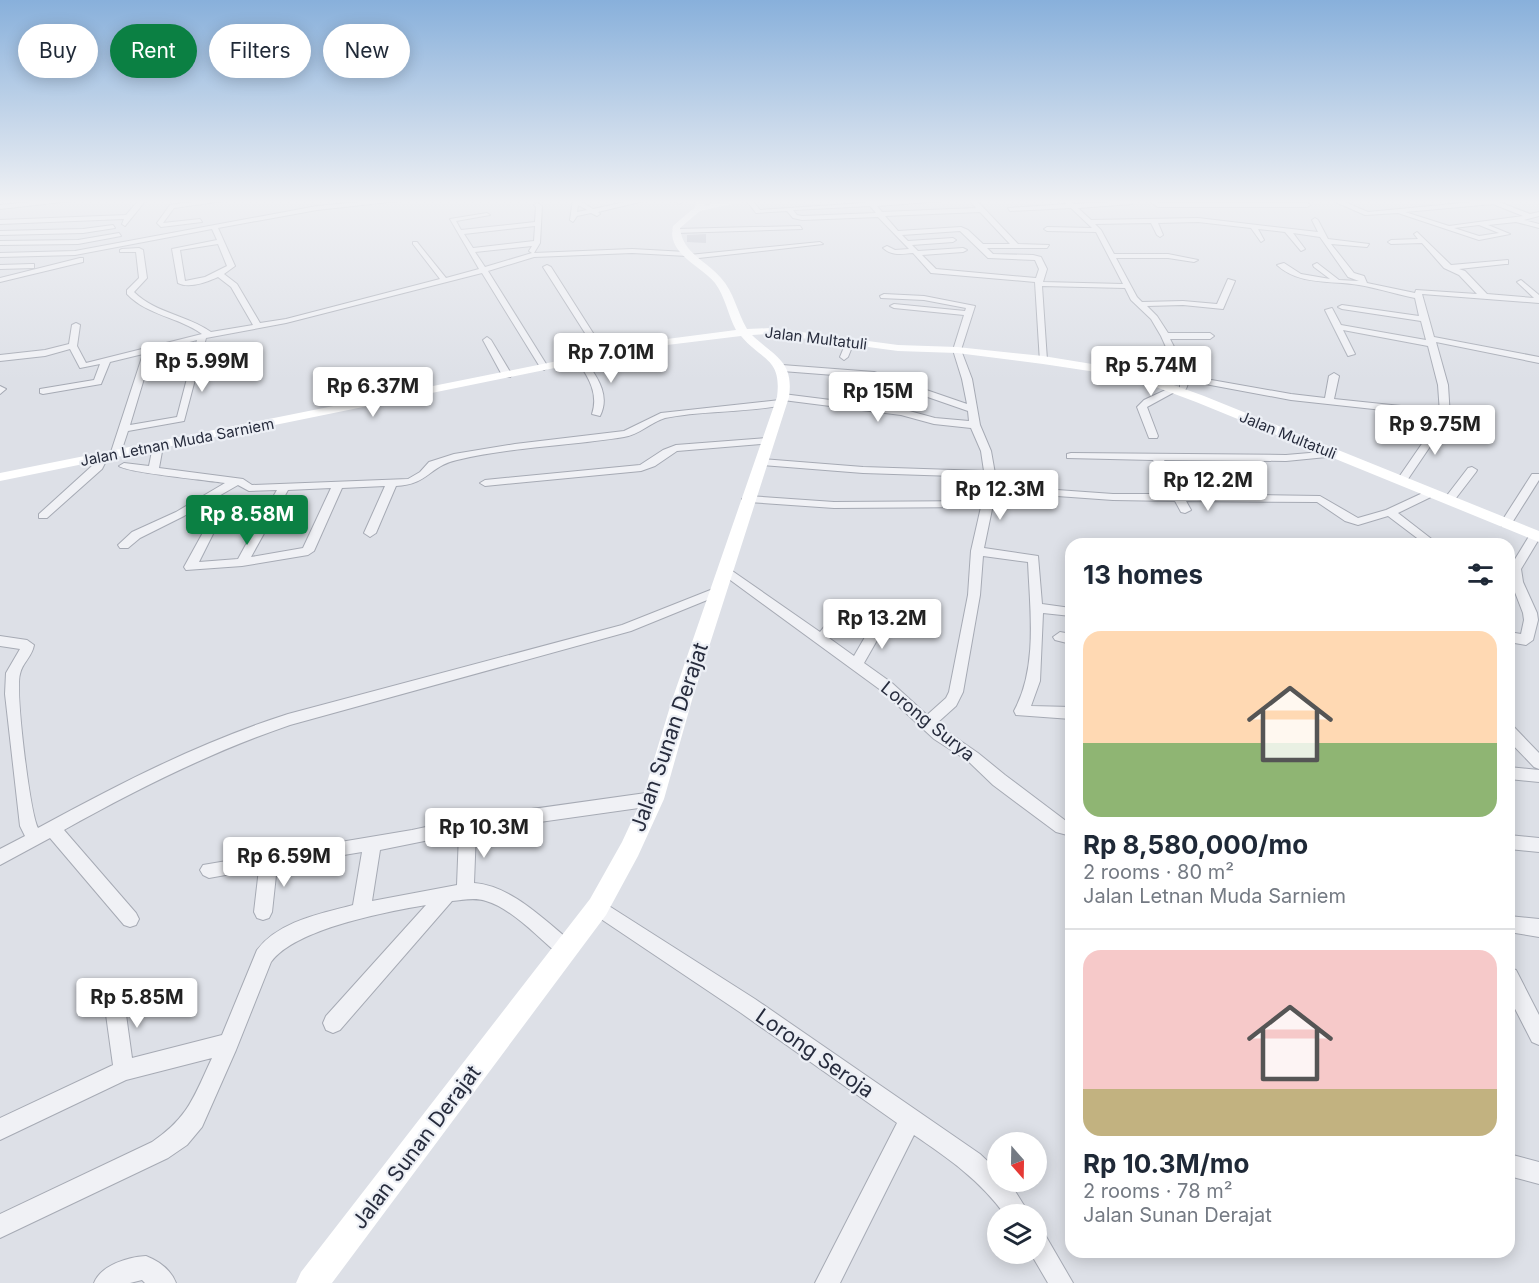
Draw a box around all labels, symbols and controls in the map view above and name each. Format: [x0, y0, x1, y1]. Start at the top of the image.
chip: Buy [18, 24, 98, 78]
chip: Rent [110, 24, 197, 78]
chip: Filters [209, 24, 311, 78]
chip: New [323, 24, 410, 78]
street label: Jalan Multatuli [764, 322, 868, 354]
pin: Rp 7.01M [549, 333, 673, 384]
text: Rp 7.01M [568, 340, 654, 364]
pin: Rp 5.99M [140, 342, 264, 393]
pin: Rp 5.74M [1089, 346, 1213, 397]
text: Rp 5.99M [155, 349, 249, 373]
text: Rp 5.74M [1105, 353, 1197, 377]
pin: Rp 6.37M [311, 367, 435, 418]
pin: Rp 15M [829, 372, 927, 423]
text: Rp 6.37M [327, 374, 419, 398]
text: Rp 15M [843, 379, 913, 403]
pin: Rp 9.75M [1373, 405, 1497, 456]
street label: Jalan Multatuli [1237, 407, 1339, 463]
text: Rp 9.75M [1389, 412, 1481, 436]
street label: Jalan Letnan Muda Sarniem [78, 414, 276, 470]
pin: Rp 12.2M [1146, 461, 1270, 512]
text: Rp 12.2M [1163, 468, 1253, 492]
pin: Rp 12.3M [938, 470, 1062, 521]
text: Rp 12.3M [955, 477, 1045, 501]
pin: Rp 8.58M [185, 495, 309, 546]
text: Rp 8.58M [200, 502, 294, 526]
icon: filters [1464, 558, 1497, 591]
text: 13 homes [1083, 559, 1203, 590]
pin: Rp 13.2M [820, 599, 944, 650]
text: Rp 13.2M [837, 606, 927, 630]
street label: Jalan Sunan Derajat [625, 639, 713, 835]
icon: home [1236, 670, 1344, 778]
street label: Lorong Surya [877, 677, 979, 765]
pin: Rp 10.3M [422, 808, 546, 859]
text: Rp 10.3M [439, 815, 529, 839]
text: Rp 8,580,000/mo [1083, 829, 1308, 860]
pin: Rp 6.59M [222, 837, 346, 888]
text: Rp 6.59M [237, 844, 331, 868]
text: 2 rooms · 80 m² [1083, 860, 1234, 884]
text: Jalan Letnan Muda Sarniem [1083, 884, 1346, 908]
pin: Rp 5.85M [75, 978, 199, 1029]
text: Rp 5.85M [90, 985, 184, 1009]
icon: home [1236, 989, 1344, 1097]
street label: Lorong Seroja [751, 1003, 879, 1103]
street label: Jalan Sunan Derajat [346, 1060, 486, 1234]
north arrow [987, 1132, 1047, 1192]
map controls [987, 1132, 1047, 1264]
text: Rp 10.3M/mo [1083, 1148, 1249, 1179]
text: 2 rooms · 78 m² [1083, 1179, 1232, 1203]
text: Jalan Sunan Derajat [1083, 1203, 1272, 1227]
button: layers [987, 1204, 1047, 1264]

